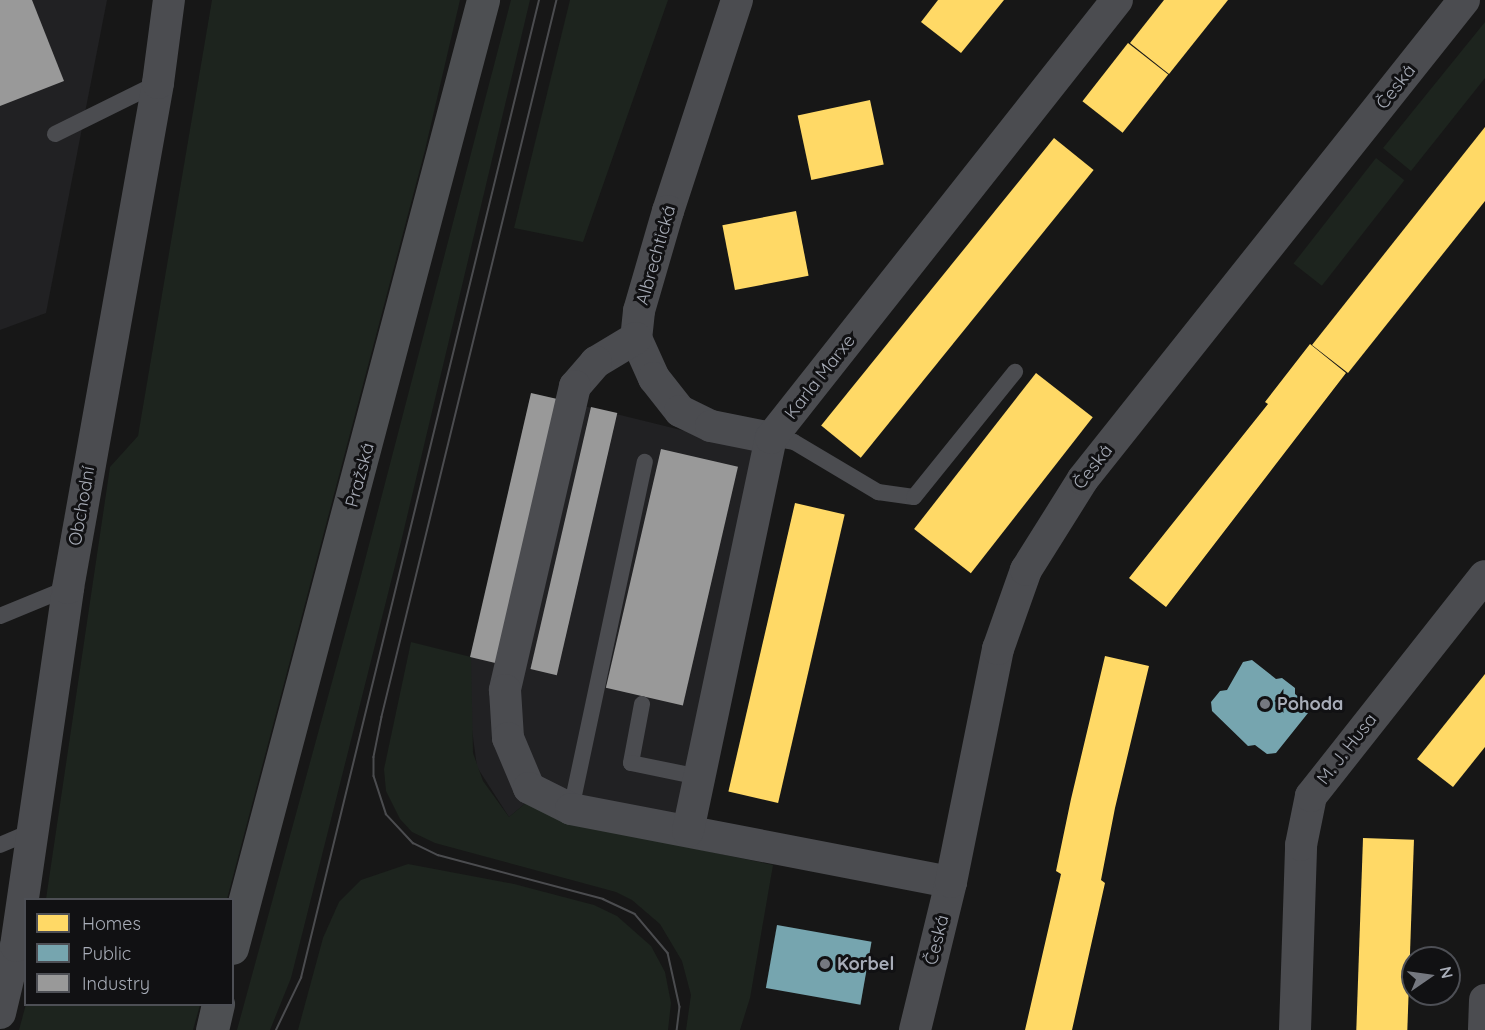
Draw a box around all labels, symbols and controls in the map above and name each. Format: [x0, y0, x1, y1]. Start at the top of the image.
street label: Česká [1372, 60, 1420, 114]
street label: Albrechtická [631, 203, 681, 307]
street label: Karla Marxe [780, 330, 860, 424]
street label: Pražská [341, 440, 379, 510]
street label: Česká [1069, 440, 1117, 494]
street label: Obchodní [64, 465, 100, 547]
place label: Pohoda [1277, 693, 1343, 715]
marker: Pohoda [1258, 697, 1272, 711]
street label: M. J. Husa [1313, 709, 1381, 789]
legend [24, 898, 234, 1006]
text: Homes [82, 912, 141, 935]
street label: Česká [920, 913, 954, 967]
text: Public [82, 942, 131, 965]
north arrow [1401, 946, 1461, 1006]
place label: Korbel [837, 953, 894, 975]
marker: Korbel [818, 957, 832, 971]
text: N [1436, 964, 1458, 980]
text: Industry [82, 972, 150, 995]

